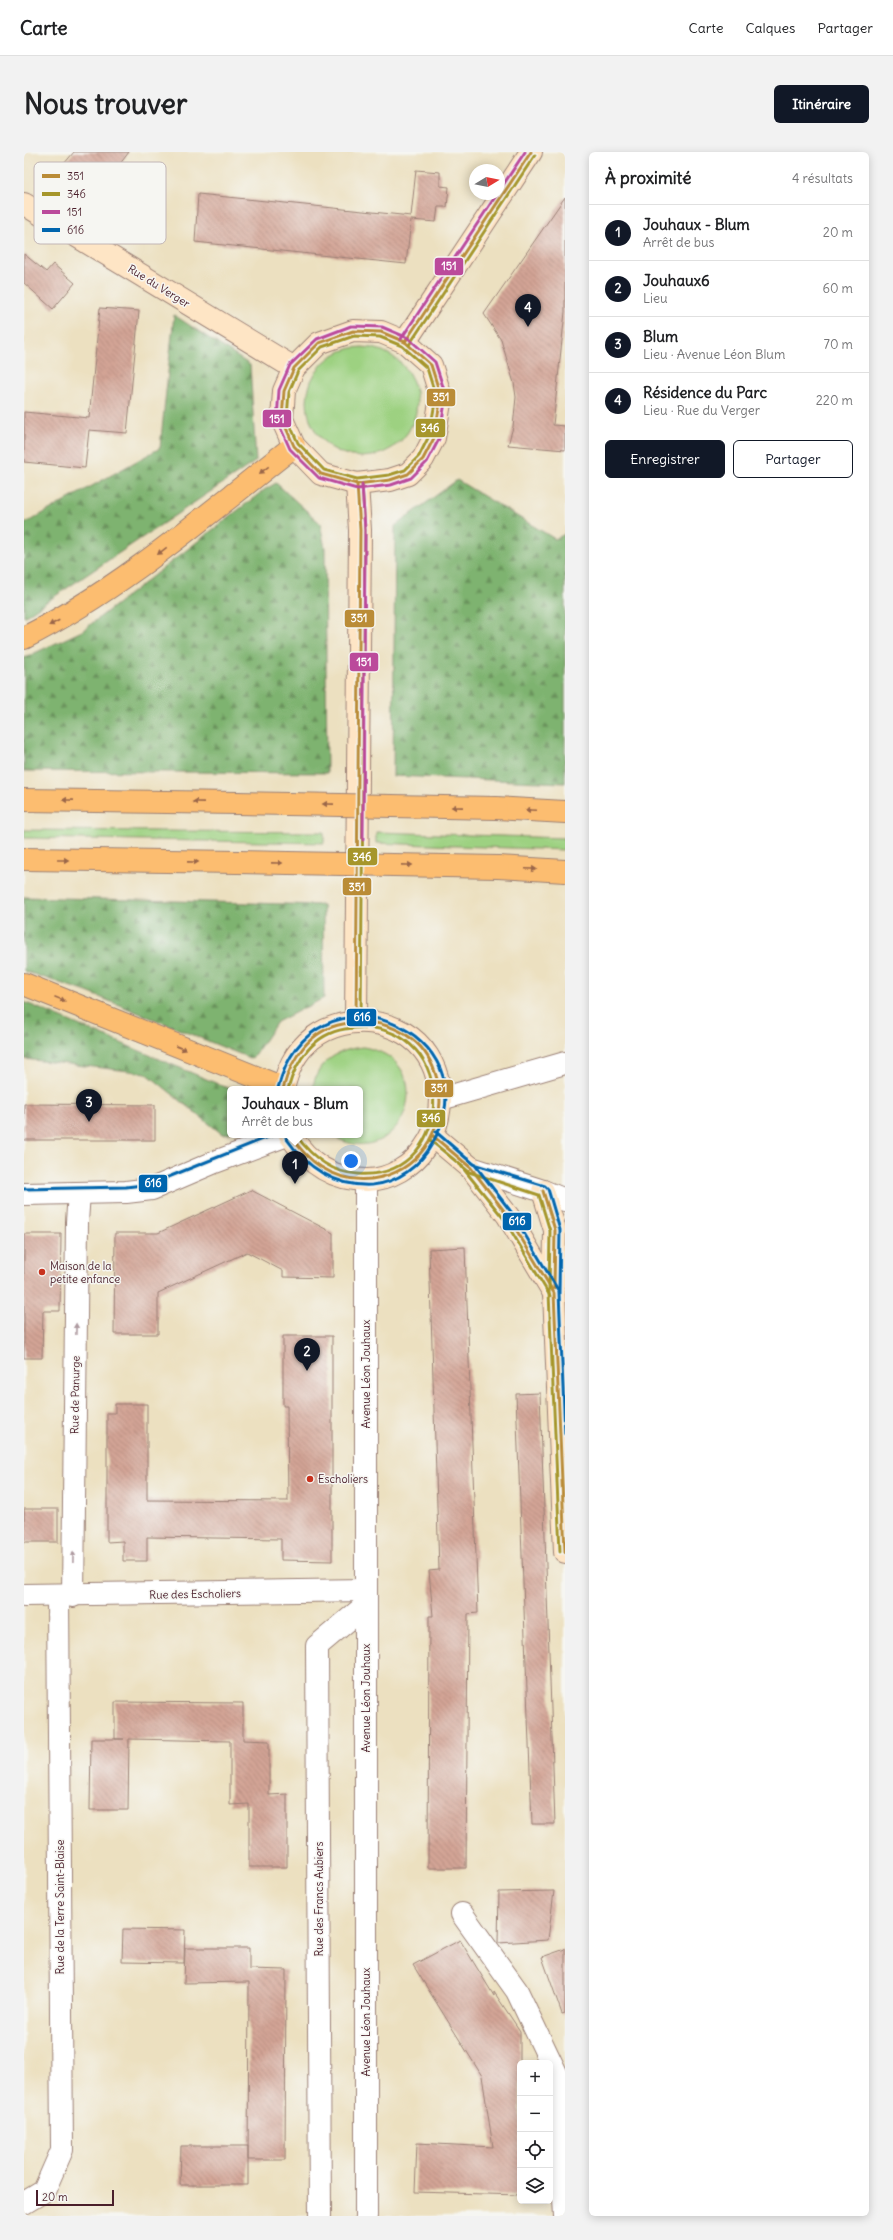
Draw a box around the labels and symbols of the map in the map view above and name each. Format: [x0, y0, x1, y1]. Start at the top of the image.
legend [34, 162, 166, 244]
north arrow [469, 164, 505, 200]
text: 351 [67, 169, 84, 183]
text: 346 [67, 187, 86, 201]
text: 151 [67, 205, 82, 219]
text: 616 [67, 223, 84, 237]
line badge: 151 [434, 257, 464, 276]
text: 151 [441, 259, 457, 273]
street label: Rue du Verger [125, 261, 193, 311]
pin: 4 [515, 294, 541, 327]
line badge: 351 [426, 388, 456, 407]
text: 351 [433, 390, 449, 404]
line badge: 151 [262, 409, 292, 428]
text: 151 [269, 412, 285, 426]
line badge: 346 [415, 418, 446, 438]
text: 346 [421, 421, 439, 435]
one-way arrow [258, 466, 269, 475]
one-way arrow [156, 547, 167, 555]
line badge: 351 [344, 609, 375, 628]
text: 351 [351, 611, 367, 625]
one-way arrow [48, 620, 59, 626]
line badge: 151 [349, 652, 379, 672]
text: 151 [356, 655, 372, 669]
one-way arrow [61, 797, 74, 803]
one-way arrow [191, 799, 204, 805]
one-way arrow [321, 801, 334, 808]
one-way arrow [450, 804, 463, 810]
one-way arrow [525, 806, 537, 813]
line badge: 346 [347, 847, 378, 866]
text: 346 [353, 850, 371, 864]
one-way arrow [57, 857, 70, 863]
one-way arrow [187, 859, 200, 865]
one-way arrow [271, 860, 284, 866]
one-way arrow [401, 862, 414, 868]
one-way arrow [525, 865, 537, 872]
line badge: 351 [342, 877, 372, 896]
text: 351 [349, 880, 365, 894]
one-way arrow [55, 996, 66, 1002]
line badge: 616 [346, 1008, 377, 1027]
text: 616 [353, 1010, 371, 1024]
one-way arrow [175, 1045, 187, 1051]
line badge: 351 [424, 1079, 454, 1098]
text: 351 [431, 1081, 447, 1095]
pin: 3 [76, 1089, 102, 1122]
line badge: 346 [416, 1109, 446, 1128]
text: 346 [422, 1111, 440, 1125]
pin: 1 [282, 1151, 308, 1184]
your location [341, 1151, 361, 1171]
line badge: 616 [138, 1174, 168, 1193]
text: 616 [144, 1176, 162, 1190]
line badge: 616 [502, 1212, 532, 1231]
text: 616 [508, 1214, 526, 1228]
place label: Maison de la petite enfance [50, 1259, 120, 1286]
marker: Maison de la petite enfance [37, 1267, 47, 1277]
street label: Avenue Léon Jouhaux [359, 1319, 373, 1428]
one-way arrow [72, 1323, 79, 1335]
pin: 2 [294, 1338, 320, 1371]
street label: Rue de Panurge [67, 1356, 83, 1434]
place label: Escholiers [318, 1472, 368, 1486]
marker: Escholiers [305, 1474, 315, 1484]
one-way arrow [70, 1550, 76, 1563]
street label: Rue des Escholiers [149, 1586, 241, 1602]
street label: Avenue Léon Jouhaux [359, 1643, 373, 1752]
street label: Rue de la Terre Saint-Blaise [53, 1839, 67, 1974]
street label: Rue des Francs Aubiers [312, 1841, 326, 1957]
street label: Avenue Léon Jouhaux [359, 1967, 373, 2076]
scale bar [36, 2188, 114, 2207]

